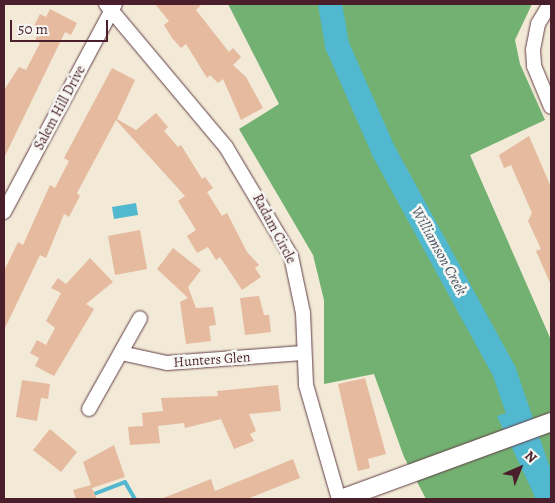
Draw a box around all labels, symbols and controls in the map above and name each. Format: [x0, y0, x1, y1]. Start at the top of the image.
scale bar [12, 10, 110, 42]
text: 50 m [18, 19, 48, 39]
street label: Salem Hill Drive [31, 63, 89, 153]
street label: Radam Circle [249, 191, 299, 267]
water label: Williamson Creek [407, 204, 471, 298]
street label: Hunters Glen [173, 349, 251, 371]
north arrow [495, 443, 545, 493]
text: N [520, 446, 541, 467]

